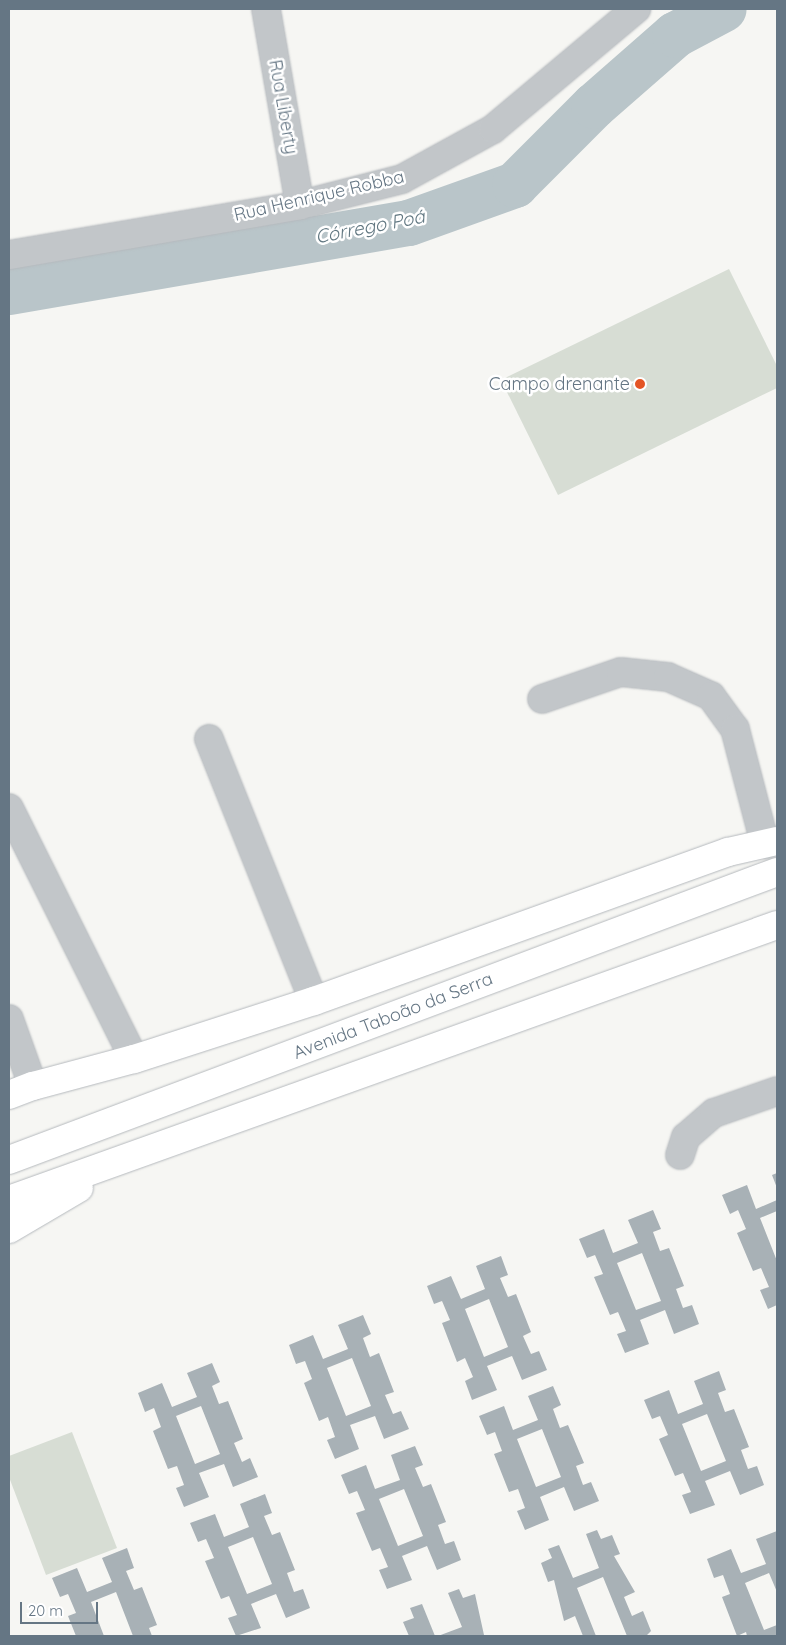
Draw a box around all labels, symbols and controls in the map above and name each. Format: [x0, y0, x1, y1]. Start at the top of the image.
street label: Rua Liberty [264, 58, 302, 156]
street label: Rua Henrique Robba [232, 166, 406, 226]
water label: Córrego Poá [313, 205, 427, 249]
place label: Campo drenante [489, 373, 630, 395]
marker: Campo drenante [634, 378, 646, 390]
street label: Avenida Taboão da Serra [290, 968, 496, 1064]
scale bar [22, 1592, 100, 1624]
text: 20 m [28, 1601, 63, 1620]

